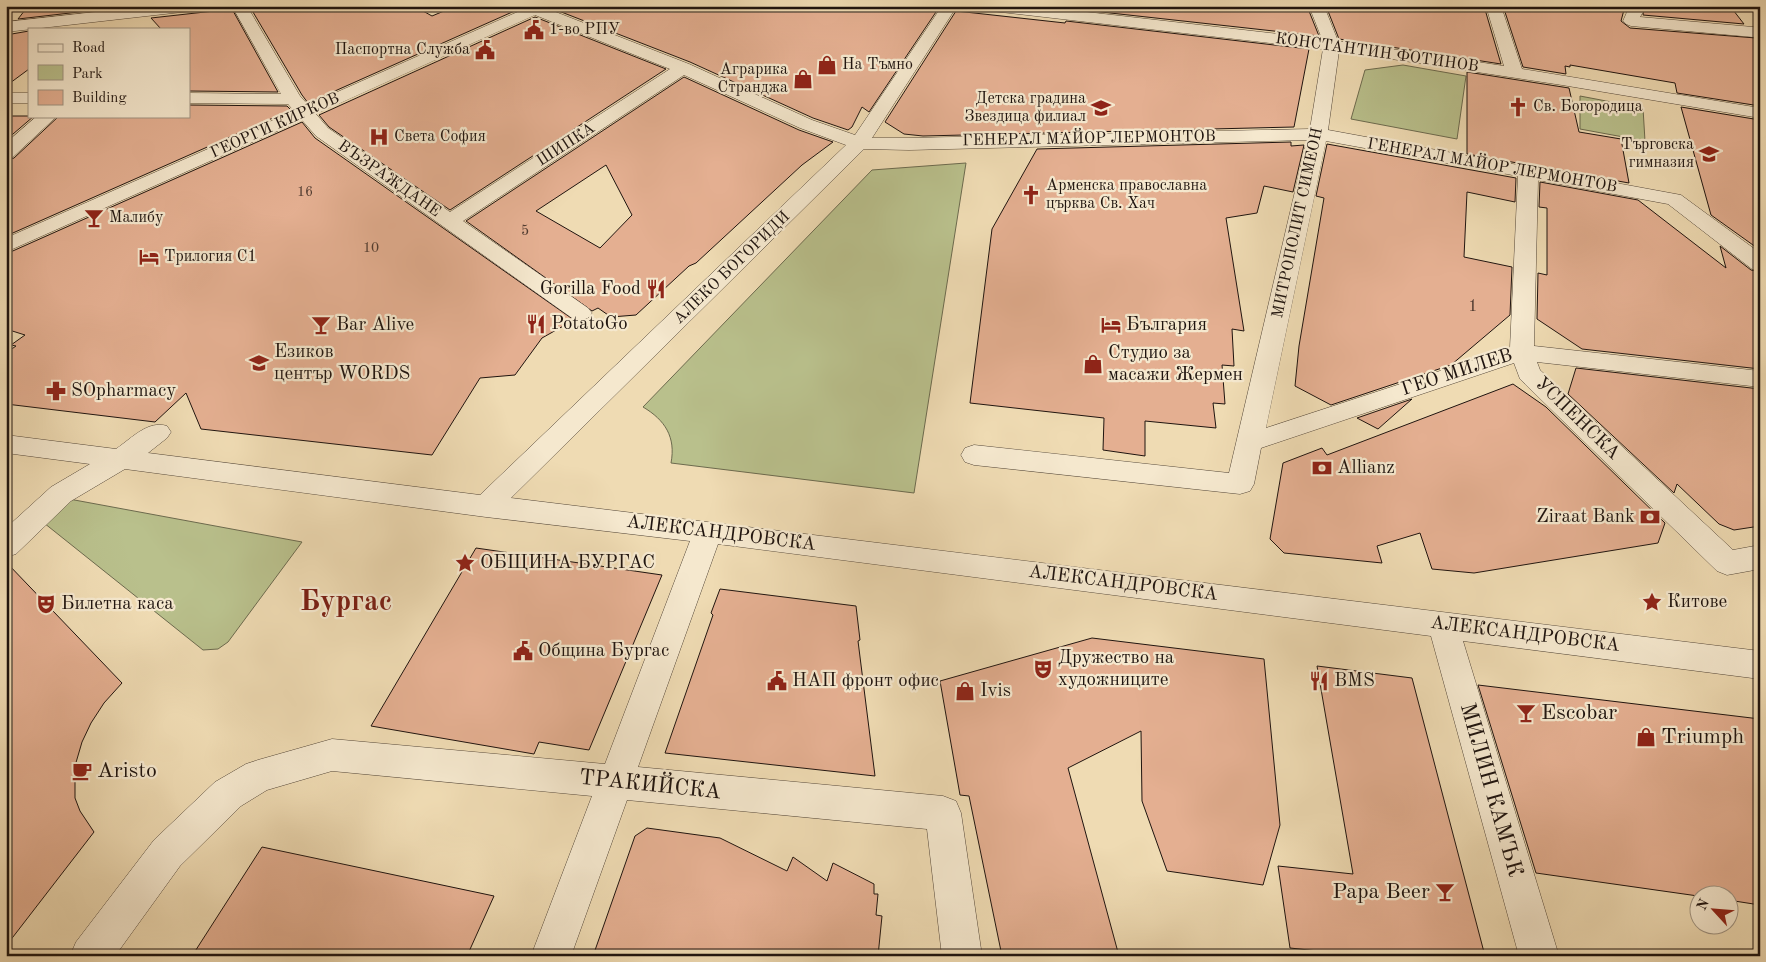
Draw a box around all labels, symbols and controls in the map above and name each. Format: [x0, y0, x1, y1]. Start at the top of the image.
public building icon: 1-во РПУ [523, 19, 545, 41]
place label: 1-во РПУ [549, 22, 620, 38]
legend [28, 28, 190, 118]
street label: КОНСТАНТИН ФОТИНОВ [1274, 31, 1480, 75]
public building icon: Паспортна Служба [474, 39, 496, 61]
text: Road [72, 41, 106, 56]
place label: Паспортна Служба [335, 42, 470, 58]
shop icon: На Тъмно [816, 54, 838, 76]
place label: На Тъмно [842, 57, 913, 73]
place label: Аграрика Странджа [718, 62, 788, 96]
text: Park [72, 67, 103, 82]
shop icon: Аграрика Странджа [792, 68, 814, 90]
street label: ГЕОРГИ КИРКОВ [208, 90, 342, 162]
text: Building [72, 91, 127, 106]
place label: Детска градина Звездица филиал [965, 91, 1086, 125]
church icon: Св. Богородица [1507, 96, 1529, 118]
school or university icon: Детска градина Звездица филиал [1090, 97, 1112, 119]
place label: Св. Богородица [1533, 99, 1643, 115]
street label: ШИПКА [534, 120, 598, 170]
street label: ГЕНЕРАЛ МАЙОР ЛЕРМОНТОВ [962, 125, 1216, 149]
hospital icon: Света София [368, 126, 390, 148]
street label: МИТРОПОЛИТ СИМЕОН [1270, 126, 1326, 320]
place label: Света София [394, 129, 486, 145]
street label: ГЕНЕРАЛ МАЙОР ЛЕРМОНТОВ [1366, 132, 1619, 196]
place label: Търговска гимназия [1621, 137, 1694, 171]
street label: ВЪЗРАЖДАНЕ [335, 138, 443, 220]
school or university icon: Търговска гимназия [1698, 143, 1720, 165]
place label: Арменска православна църква Св. Хач [1046, 178, 1207, 212]
church icon: Арменска православна църква Св. Хач [1020, 184, 1042, 206]
house number: 16 [297, 185, 313, 199]
bar icon: Малибу [83, 207, 105, 229]
street label: АЛЕКО БОГОРИДИ [671, 209, 793, 327]
place label: Малибу [109, 210, 164, 226]
house number: 5 [521, 224, 529, 238]
house number: 10 [363, 241, 379, 255]
hotel icon: Трилогия С1 [138, 246, 160, 268]
place label: Трилогия С1 [164, 249, 257, 265]
restaurant icon: Gorilla Food [645, 278, 667, 300]
place label: Gorilla Food [540, 280, 641, 299]
house number: 1 [1468, 299, 1478, 315]
restaurant icon: PotatoGo [525, 313, 547, 335]
bar icon: Bar Alive [310, 314, 332, 336]
hotel icon: България [1100, 314, 1122, 336]
place label: PotatoGo [551, 315, 628, 334]
place label: Bar Alive [336, 316, 414, 335]
place label: България [1126, 316, 1207, 335]
place label: Езиков център WORDS [274, 343, 410, 384]
place label: Студио за масажи Жермен [1108, 344, 1243, 385]
street label: ГЕО МИЛЕВ [1399, 346, 1515, 400]
school or university icon: Езиков център WORDS [248, 352, 270, 374]
shop icon: Студио за масажи Жермен [1082, 353, 1104, 375]
street label: УСПЕНСКА [1531, 374, 1623, 464]
pharmacy icon: SOpharmacy [45, 380, 67, 402]
place label: SOpharmacy [71, 382, 176, 401]
bank icon: Allianz [1311, 457, 1333, 479]
place label: Allianz [1337, 459, 1395, 478]
bank icon: Ziraat Bank [1639, 506, 1661, 528]
place label: Ziraat Bank [1536, 508, 1635, 527]
street label: АЛЕКСАНДРОВСКА [625, 513, 817, 555]
place icon: ОБЩИНА БУРГАС [454, 552, 476, 574]
place label: ОБЩИНА БУРГАС [480, 554, 655, 573]
street label: АЛЕКСАНДРОВСКА [1027, 563, 1219, 605]
district label: Бургас [300, 588, 392, 617]
place icon: Китове [1641, 591, 1663, 613]
theatre icon: Билетна каса [35, 593, 57, 615]
place label: Китове [1667, 593, 1727, 612]
place label: Билетна каса [61, 595, 174, 614]
street label: АЛЕКСАНДРОВСКА [1429, 614, 1621, 656]
public building icon: Община Бургас [512, 640, 534, 662]
place label: Община Бургас [538, 642, 669, 661]
place label: Дружество на художниците [1058, 649, 1175, 690]
theatre icon: Дружество на художниците [1032, 658, 1054, 680]
public building icon: НАП фронт офис [766, 670, 788, 692]
restaurant icon: BMS [1308, 670, 1330, 692]
place label: НАП фронт офис [792, 672, 939, 691]
place label: BMS [1334, 672, 1375, 691]
shop icon: Ivis [954, 680, 976, 702]
place label: Ivis [980, 682, 1011, 701]
street label: МИЛИН КАМЪК [1456, 701, 1526, 879]
bar icon: Escobar [1515, 702, 1537, 724]
place label: Escobar [1541, 702, 1617, 724]
shop icon: Triumph [1635, 726, 1657, 748]
place label: Triumph [1661, 726, 1744, 748]
cafe icon: Aristo [71, 760, 93, 782]
place label: Aristo [97, 760, 157, 782]
street label: ТРАКИЙСКА [578, 763, 723, 803]
place label: Papa Beer [1332, 881, 1430, 903]
bar icon: Papa Beer [1434, 881, 1456, 903]
north arrow [1688, 884, 1738, 934]
text: N [1695, 897, 1712, 913]

